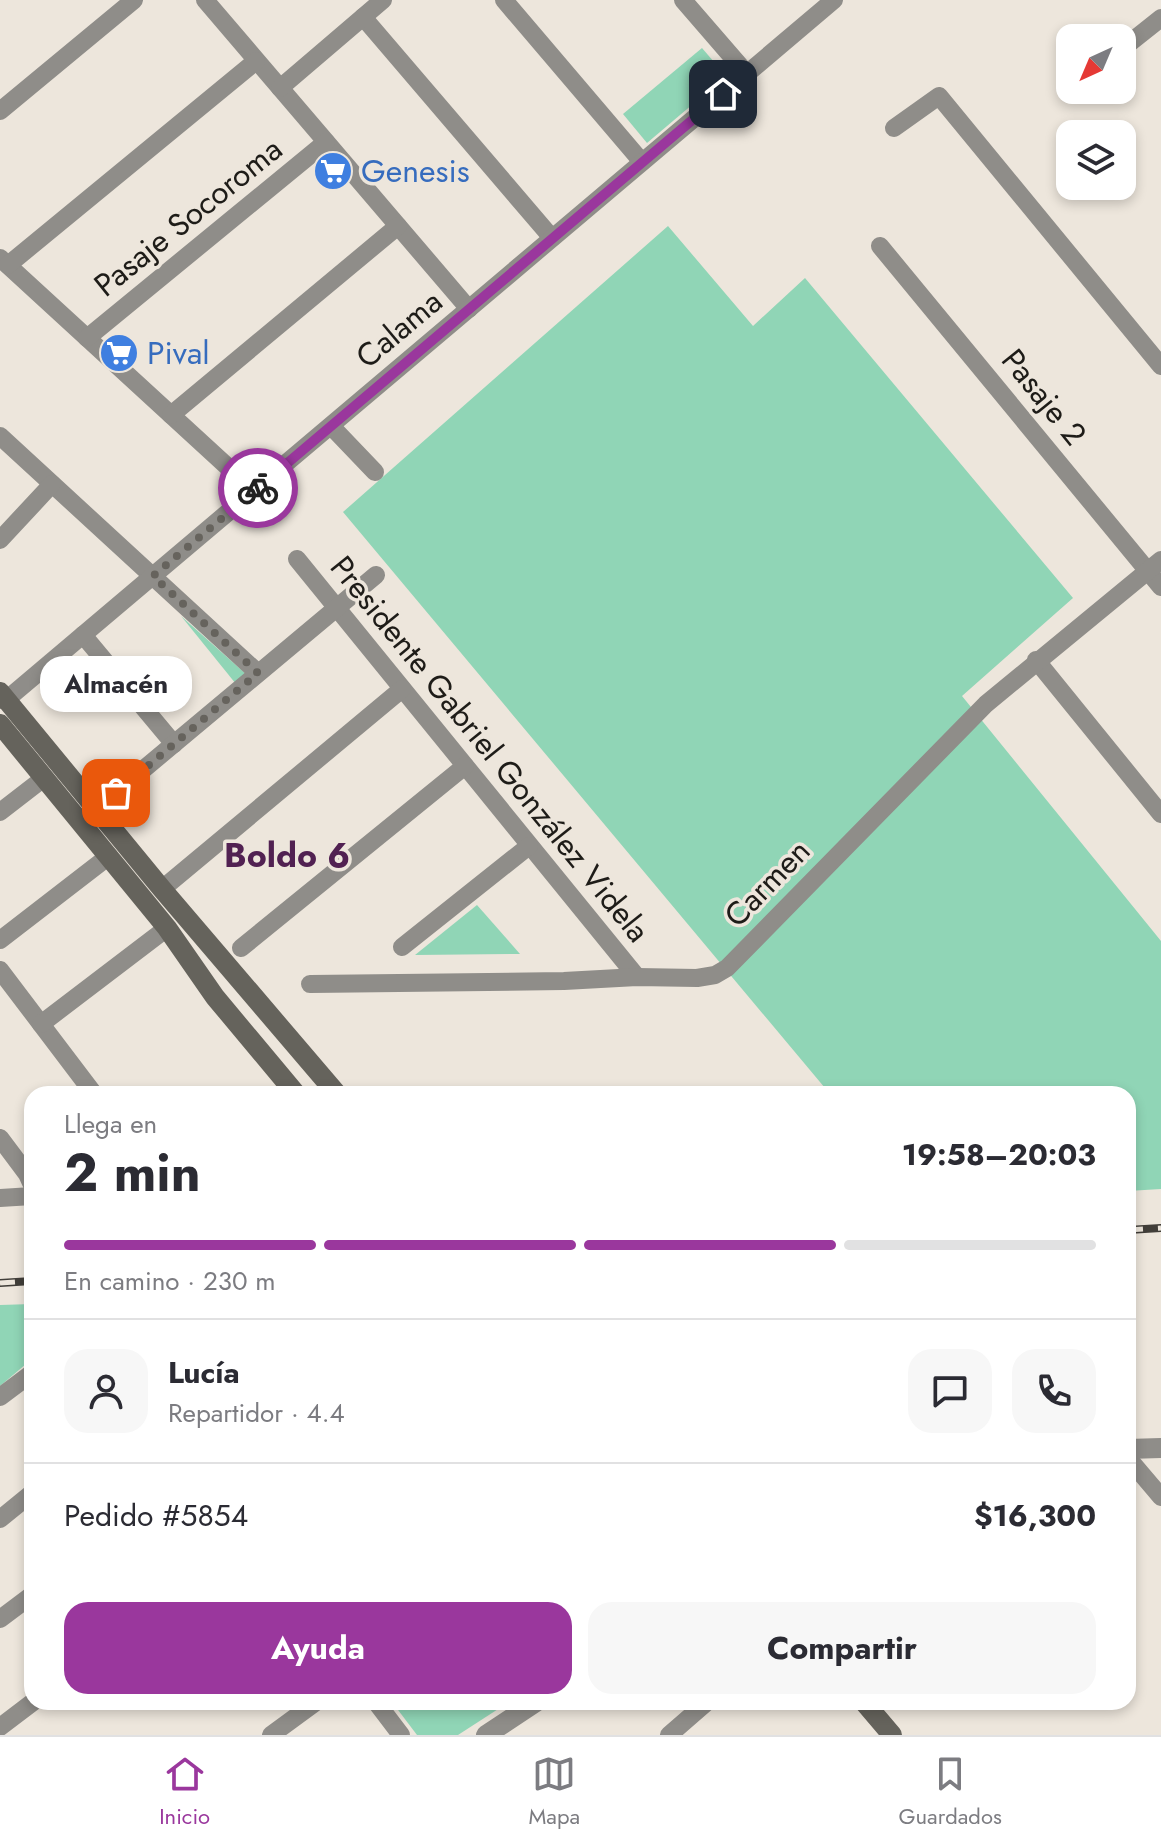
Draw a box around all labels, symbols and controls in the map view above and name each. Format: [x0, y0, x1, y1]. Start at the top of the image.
north arrow [1056, 24, 1136, 104]
map controls [1056, 24, 1136, 200]
pin [689, 60, 757, 128]
icon: home [701, 72, 745, 116]
button: layers [1056, 120, 1136, 200]
street label: Pasaje Socoroma [84, 127, 292, 307]
place label: Genesis [361, 148, 470, 194]
supermarket icon: Genesis [312, 150, 354, 192]
street label: Calama [346, 279, 452, 379]
place label: Pival [147, 330, 210, 376]
supermarket icon: Pival [98, 332, 140, 374]
street label: Pasaje 2 [991, 339, 1097, 455]
courier [218, 448, 298, 528]
icon: bike [236, 466, 280, 510]
street label: Presidente Gabriel González Videla [319, 546, 661, 952]
callout: Almacén [40, 657, 192, 713]
text: Almacén [64, 665, 168, 703]
pin [82, 759, 150, 827]
icon: bag [94, 771, 138, 815]
street label: Carmen [713, 829, 821, 937]
district label: Boldo 6 [224, 831, 350, 880]
text: Llega en [64, 1105, 157, 1143]
text: 19:58–20:03 [902, 1133, 1096, 1176]
text: 2 min [64, 1135, 201, 1211]
text: En camino · 230 m [64, 1262, 276, 1300]
button: person [64, 1349, 148, 1433]
button: chat [908, 1349, 992, 1433]
button: phone [1012, 1349, 1096, 1433]
text: Lucía [168, 1351, 240, 1394]
text: Repartidor · 4.4 [168, 1394, 345, 1432]
text: Pedido #5854 [64, 1494, 248, 1537]
text: $16,300 [974, 1494, 1096, 1537]
button: Ayuda [64, 1602, 572, 1694]
button: Compartir [588, 1602, 1096, 1694]
tab: Inicio [159, 1752, 210, 1832]
tab: Mapa [529, 1752, 580, 1832]
tab: Guardados [899, 1752, 1002, 1832]

